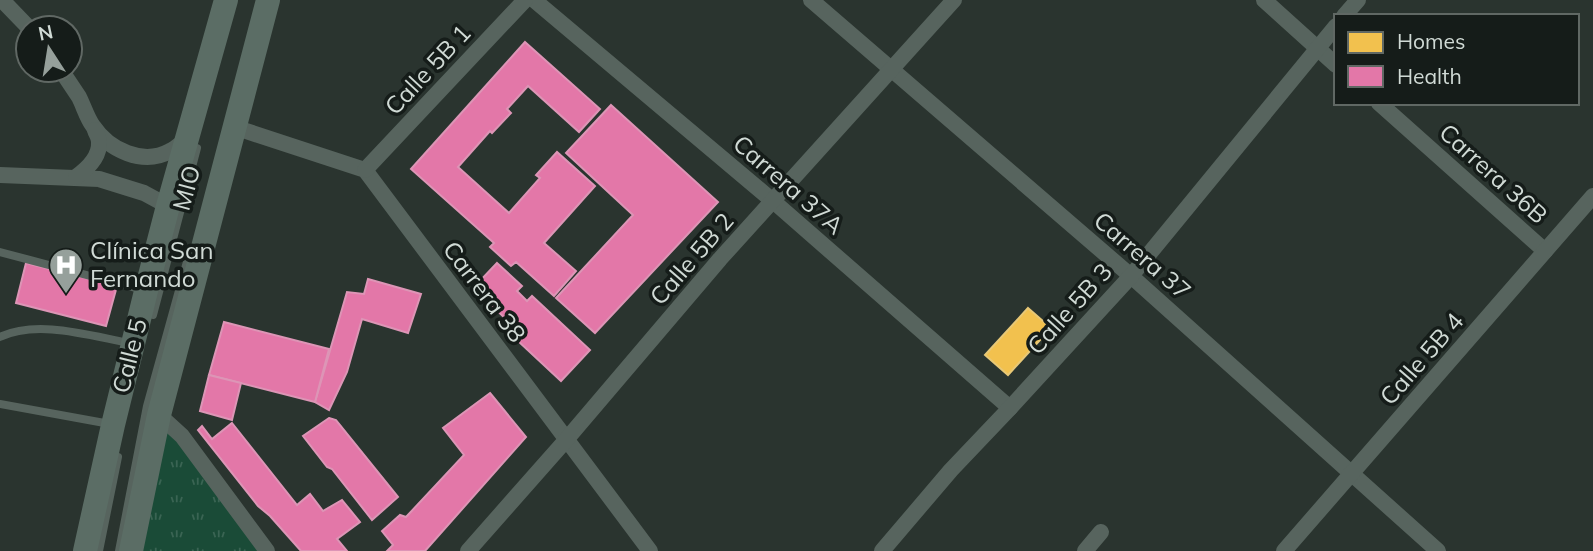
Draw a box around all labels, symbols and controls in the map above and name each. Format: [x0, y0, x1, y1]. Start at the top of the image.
north arrow [14, 14, 84, 84]
legend [1334, 14, 1579, 105]
street label: Calle 5B 1 [378, 18, 477, 121]
text: N [36, 19, 55, 46]
text: Homes [1397, 28, 1465, 54]
text: Health [1397, 63, 1462, 89]
street label: Carrera 36B [1433, 117, 1554, 230]
street label: Carrera 37A [727, 128, 850, 241]
street label: MIO [166, 162, 206, 214]
street label: Carrera 37 [1088, 205, 1197, 306]
street label: Calle 5B 2 [643, 206, 739, 311]
place label: Clínica San Fernando [90, 235, 213, 293]
street label: Carrera 38 [437, 235, 533, 348]
hospital icon: Clínica San Fernando [47, 246, 85, 295]
street label: Calle 5B 3 [1020, 256, 1118, 360]
street label: Calle 5B 4 [1373, 306, 1469, 411]
street label: Calle 5 [105, 315, 153, 396]

